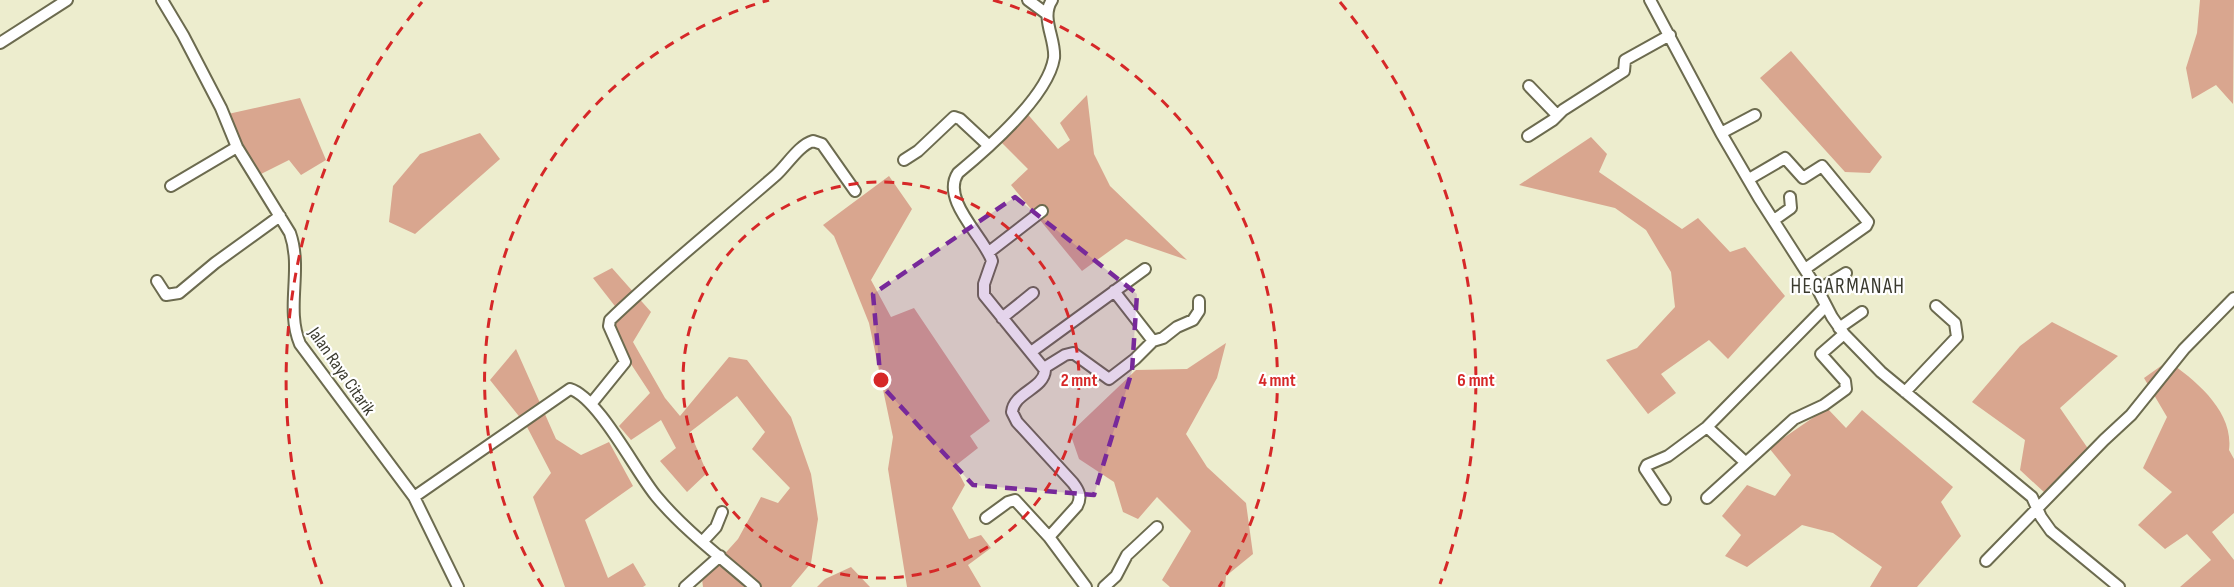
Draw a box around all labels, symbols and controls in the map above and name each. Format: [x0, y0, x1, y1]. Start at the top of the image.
district label: HEGARMANAH [1790, 274, 1906, 299]
street label: Jalan Raya Citarik [303, 322, 380, 419]
centre of rings [871, 370, 891, 390]
text: 2 mnt [1061, 370, 1097, 391]
text: 4 mnt [1258, 370, 1296, 391]
text: 6 mnt [1457, 370, 1495, 391]

